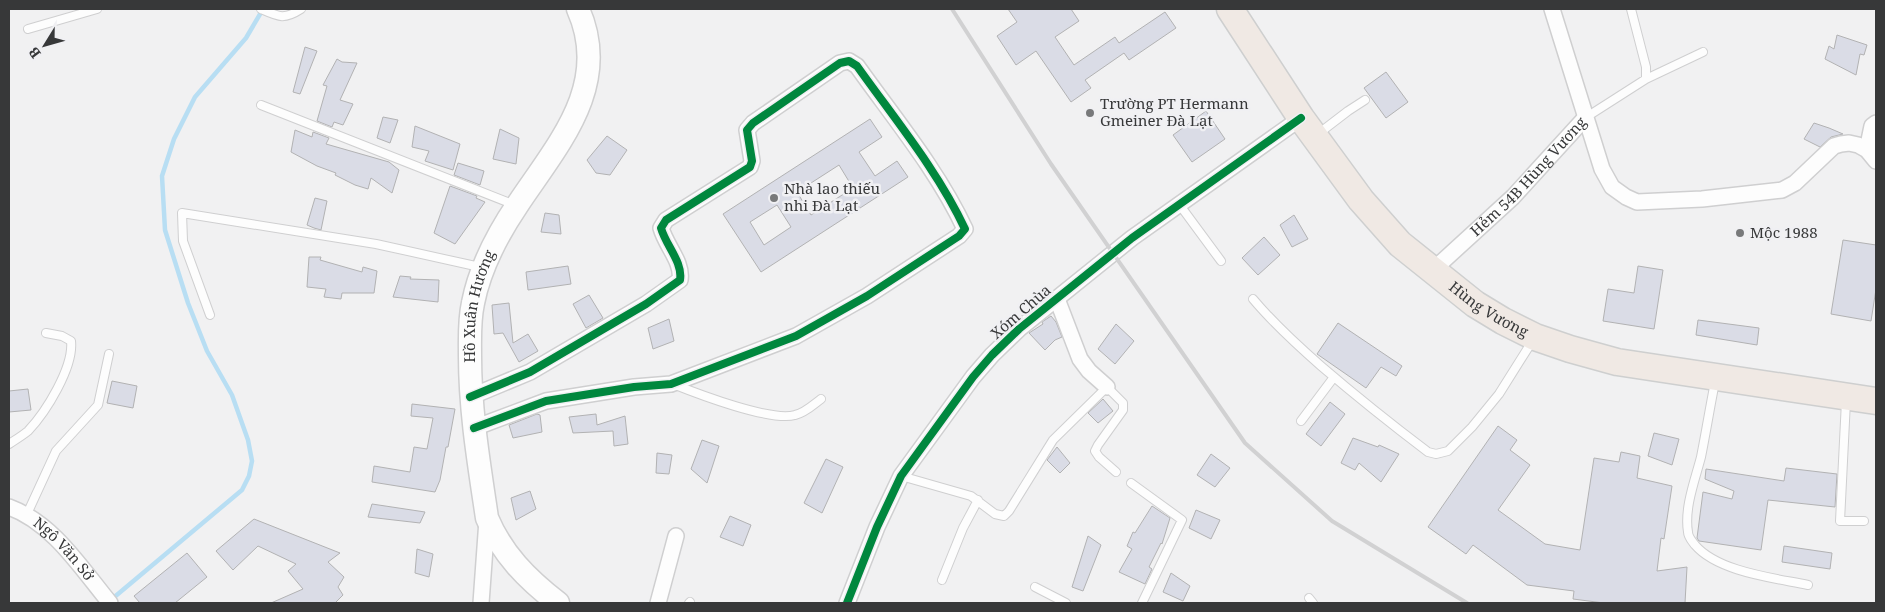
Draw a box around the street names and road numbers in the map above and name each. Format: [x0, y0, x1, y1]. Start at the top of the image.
street label: Hẻm 54B Hùng Vương [1466, 112, 1590, 240]
street label: Hồ Xuân Hương [459, 246, 499, 363]
street label: Hùng Vương [1445, 276, 1532, 341]
street label: Xóm Chùa [986, 280, 1055, 343]
street label: Ngô Văn Sở [30, 512, 100, 585]

